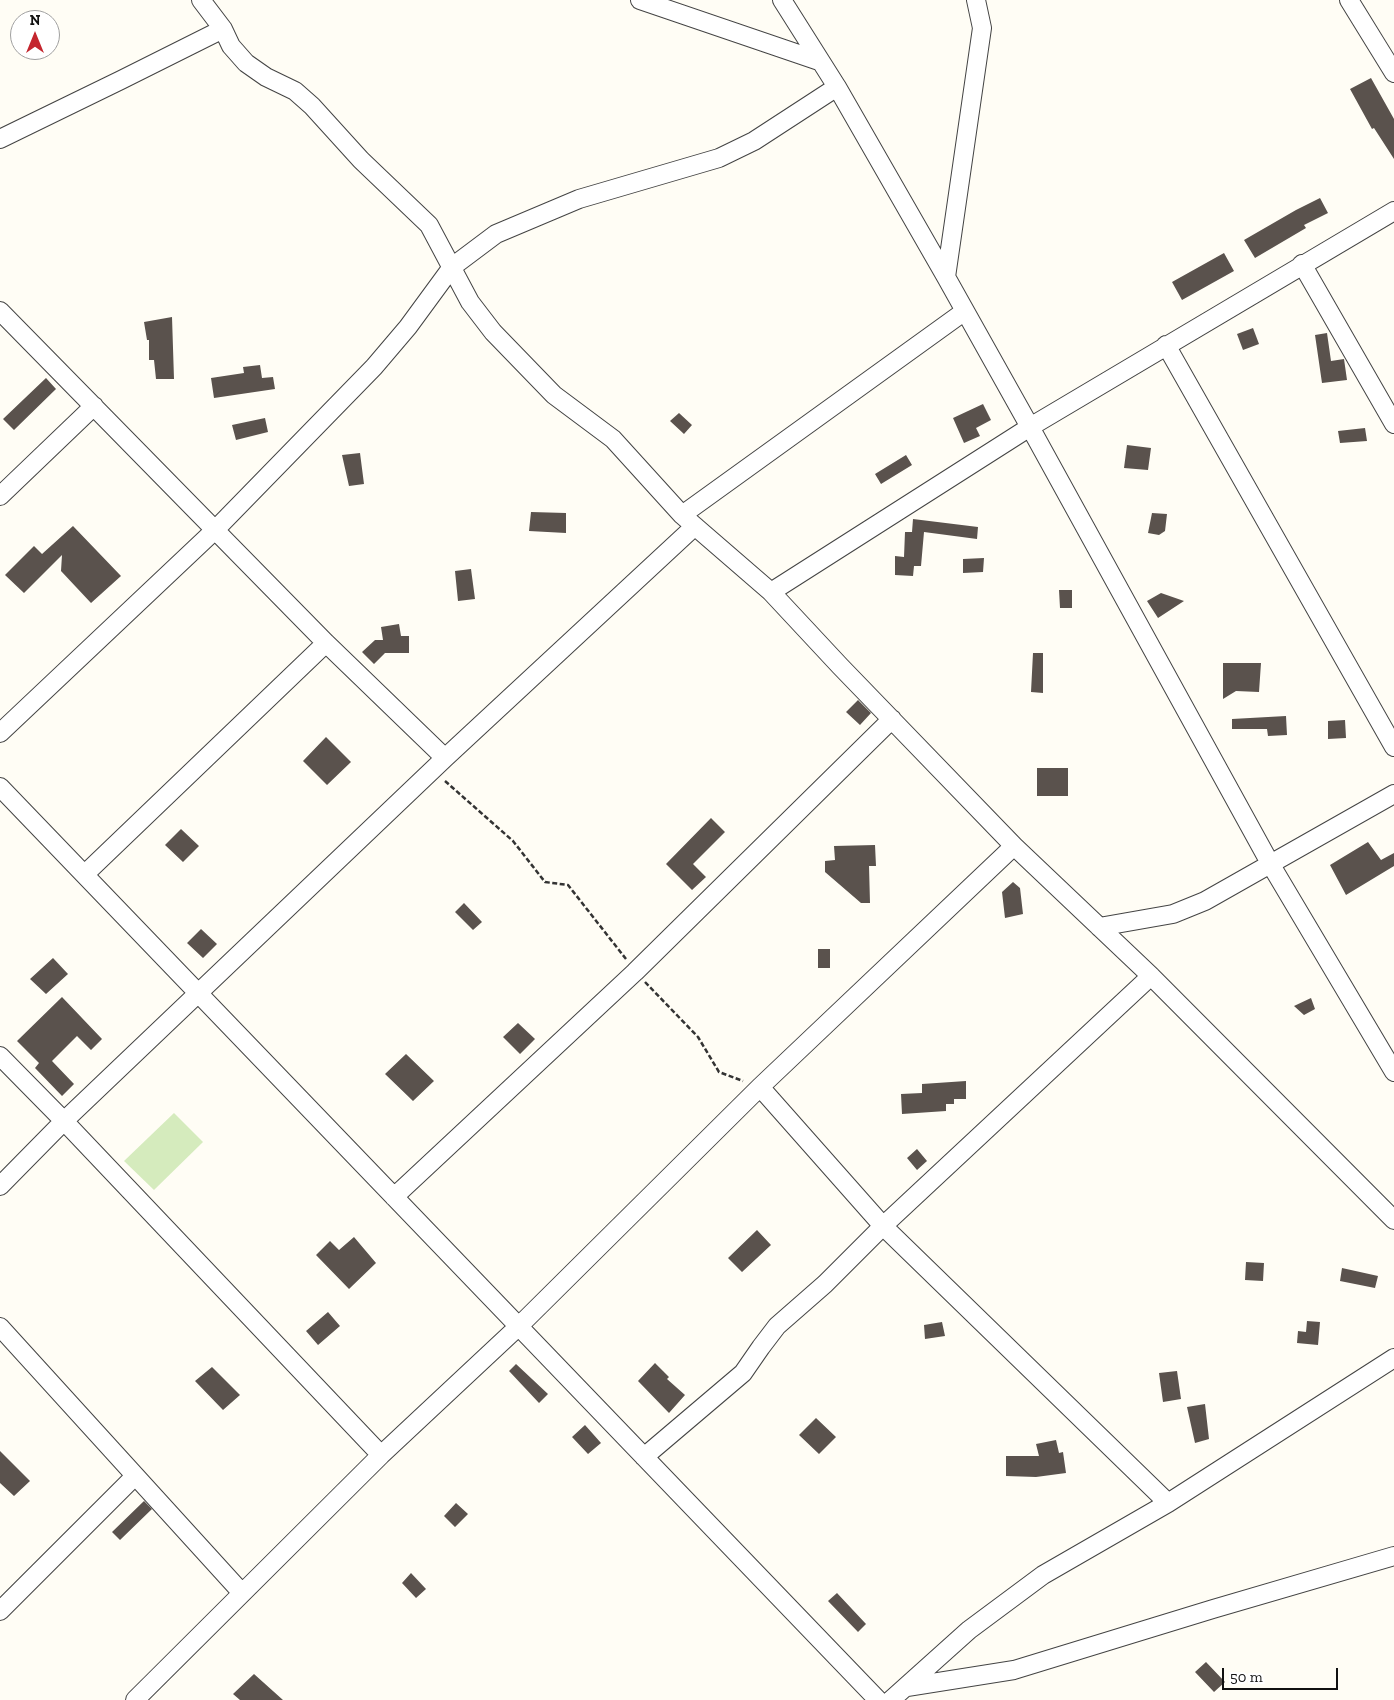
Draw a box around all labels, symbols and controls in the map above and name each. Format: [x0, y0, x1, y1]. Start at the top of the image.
north arrow [10, 10, 60, 60]
text: N [30, 12, 40, 29]
scale bar [1224, 1658, 1340, 1690]
text: 50 m [1230, 1668, 1263, 1686]

